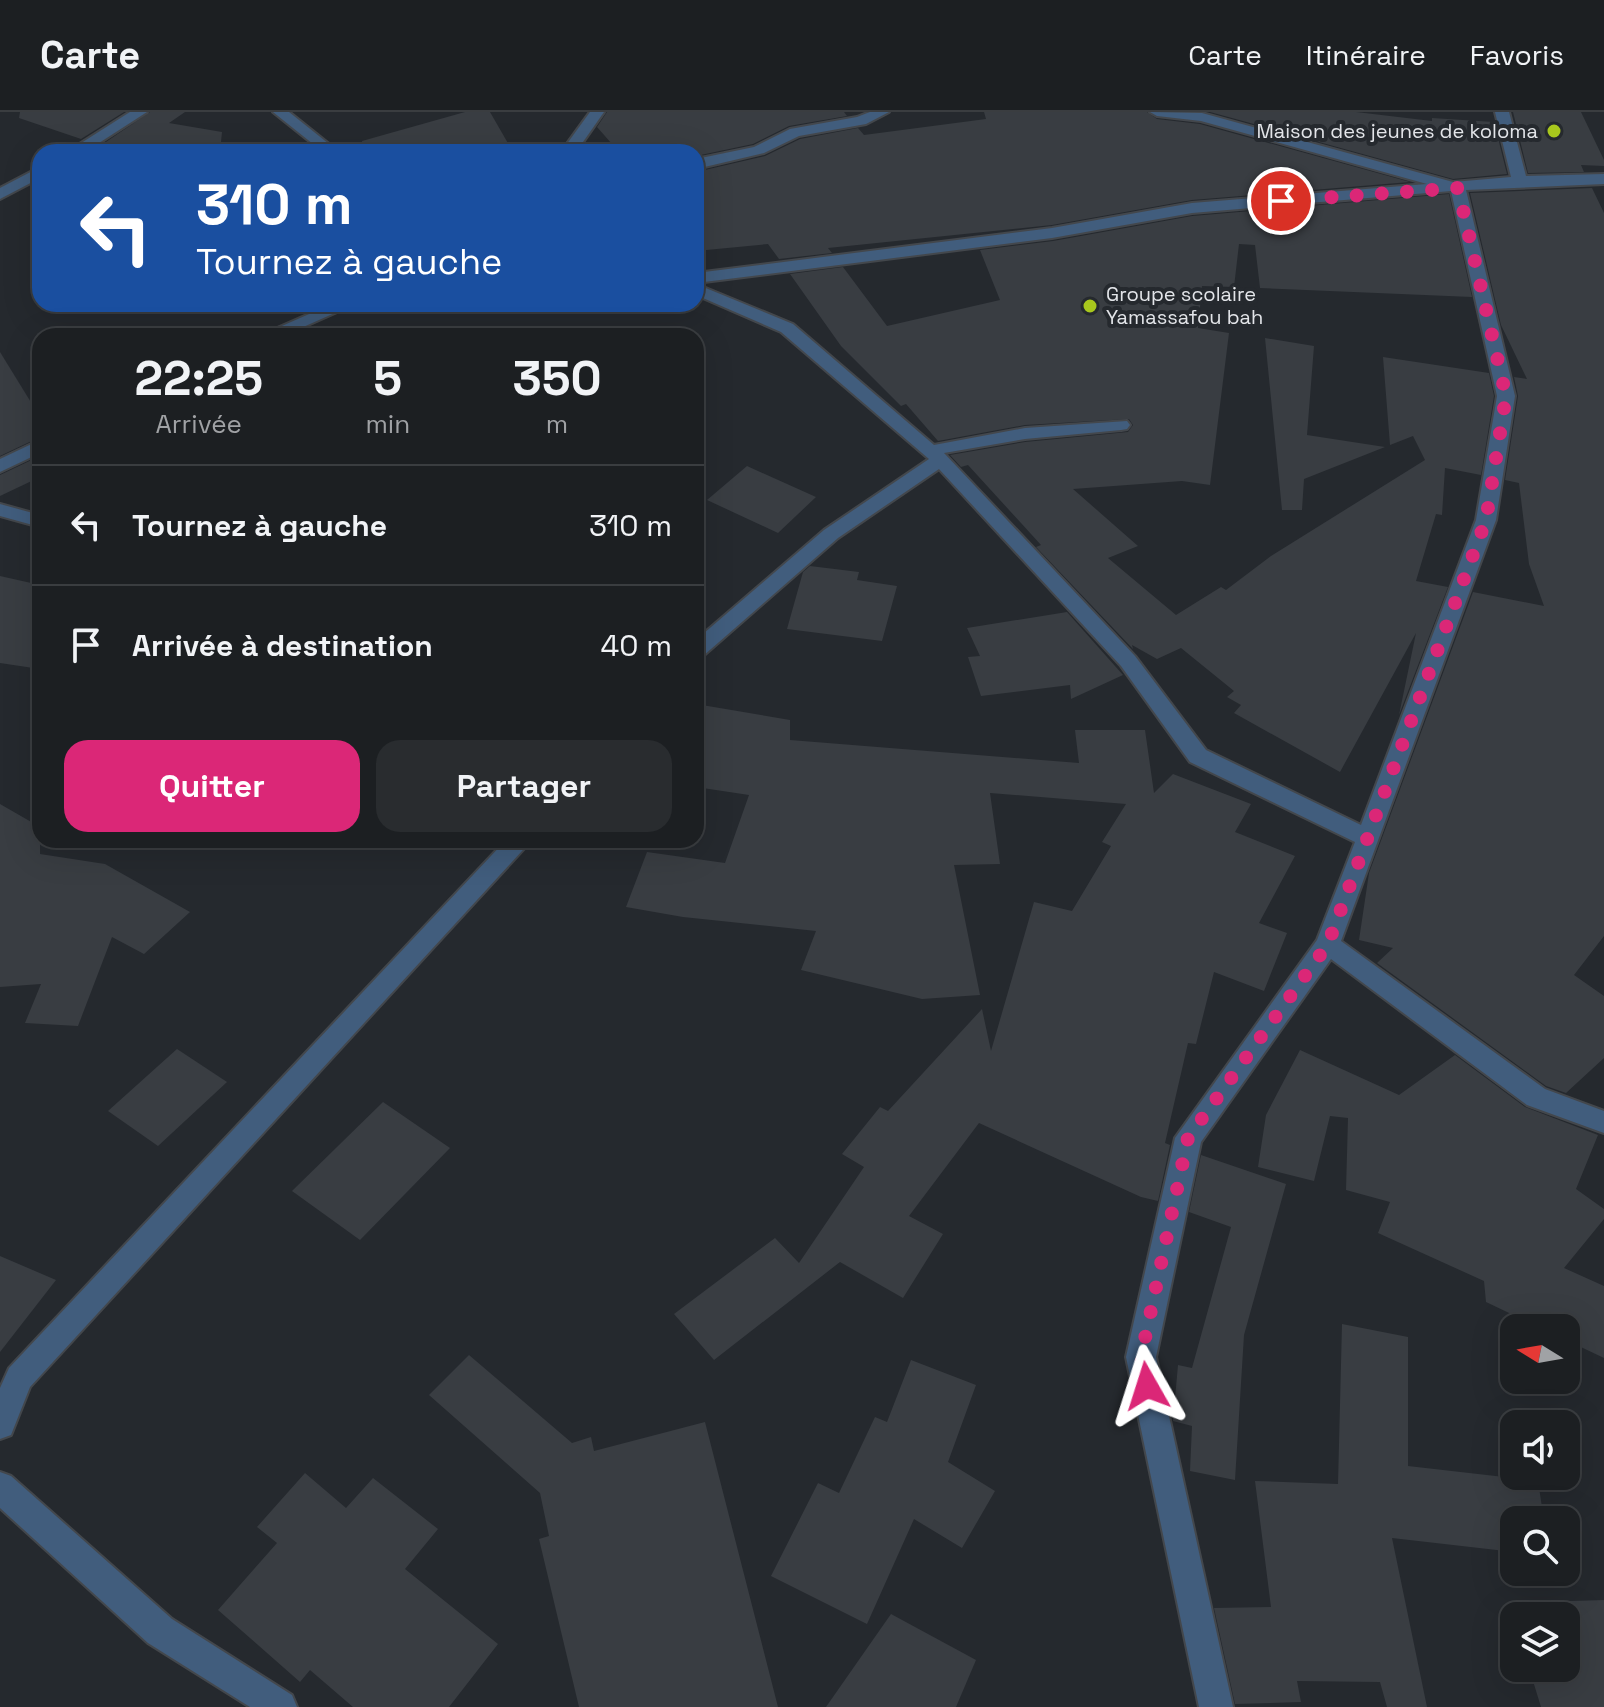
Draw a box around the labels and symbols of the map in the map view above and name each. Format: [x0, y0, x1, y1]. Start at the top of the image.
place label: Maison des jeunes de koloma [1256, 118, 1538, 144]
marker: Maison des jeunes de koloma [1545, 122, 1563, 140]
pin [1247, 167, 1315, 235]
place label: Groupe scolaire Yamassafou bah [1106, 281, 1263, 330]
marker: Groupe scolaire Yamassafou bah [1081, 297, 1099, 315]
north arrow [1500, 1314, 1580, 1394]
position arrow [1105, 1344, 1189, 1428]

